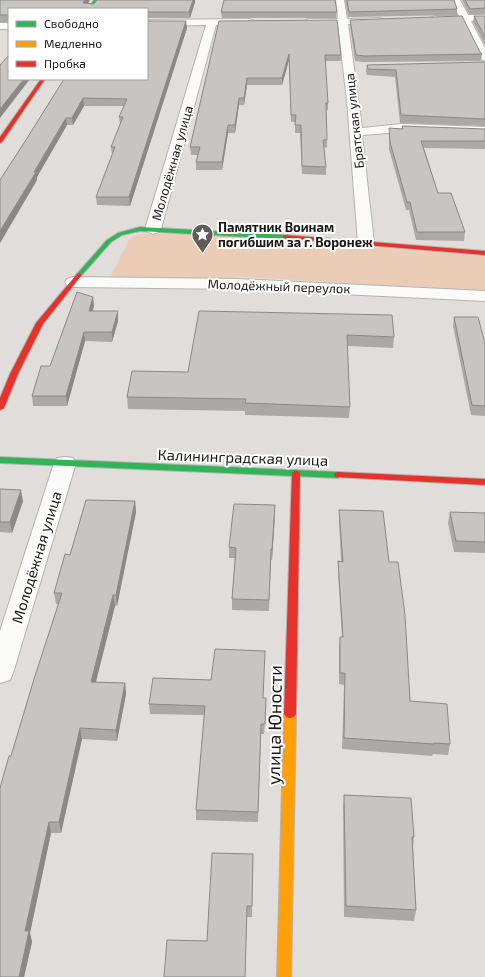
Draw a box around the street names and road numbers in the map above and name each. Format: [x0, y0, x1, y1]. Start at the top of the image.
street label: Братская улица [341, 73, 367, 169]
street label: Молодёжная улица [148, 104, 196, 222]
street label: Молодёжный переулок [207, 276, 351, 296]
street label: Калининградская улица [157, 445, 329, 470]
street label: Молодёжная улица [7, 489, 66, 626]
street label: улица Юности [262, 665, 286, 785]

